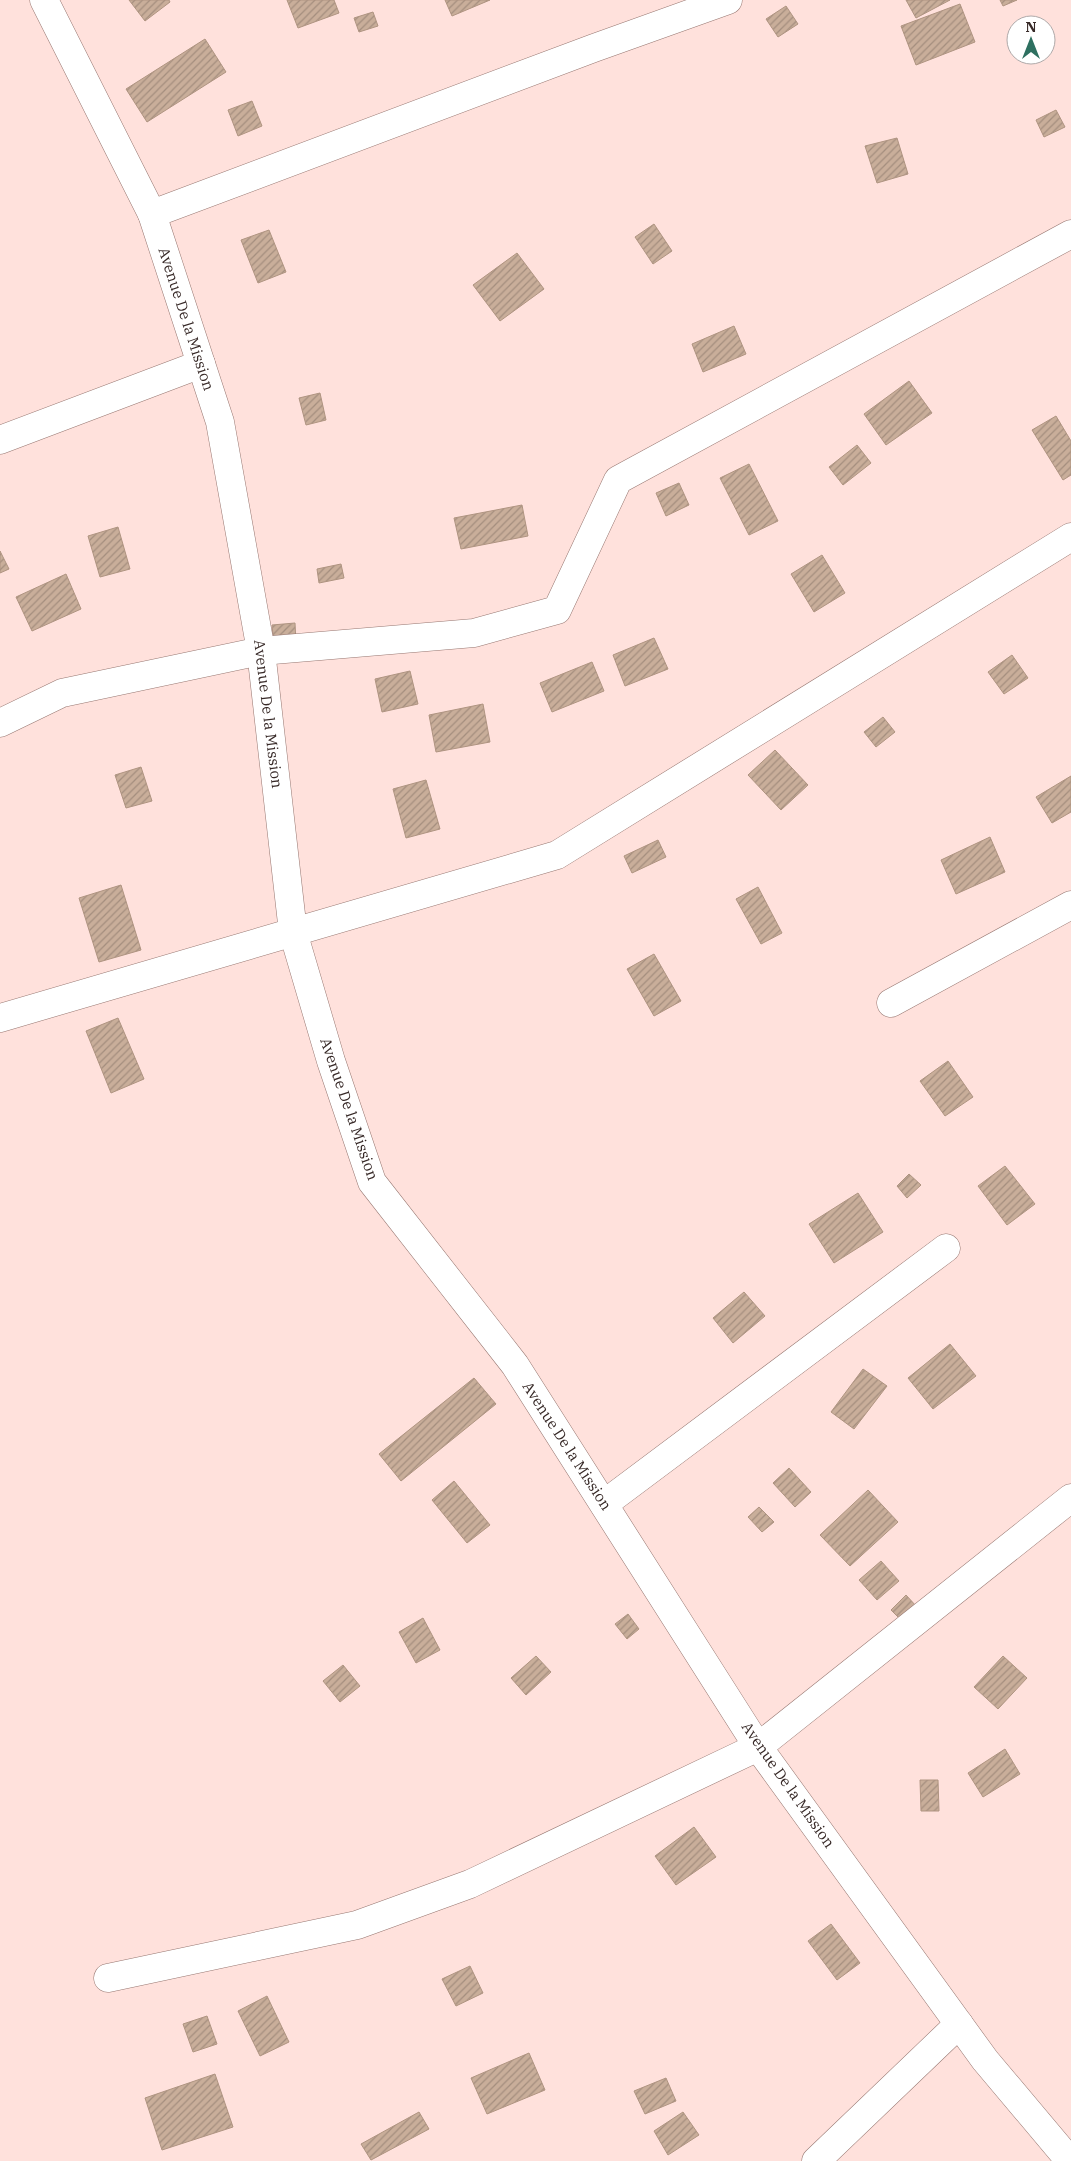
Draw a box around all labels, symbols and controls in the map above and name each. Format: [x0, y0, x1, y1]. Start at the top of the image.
north arrow [1006, 15, 1056, 65]
text: N [1025, 18, 1037, 36]
street label: Avenue De la Mission [154, 245, 219, 393]
street label: Avenue De la Mission [250, 639, 287, 790]
street label: Avenue De la Mission [316, 1035, 383, 1183]
street label: Avenue De la Mission [519, 1378, 616, 1514]
street label: Avenue De la Mission [738, 1718, 839, 1852]

